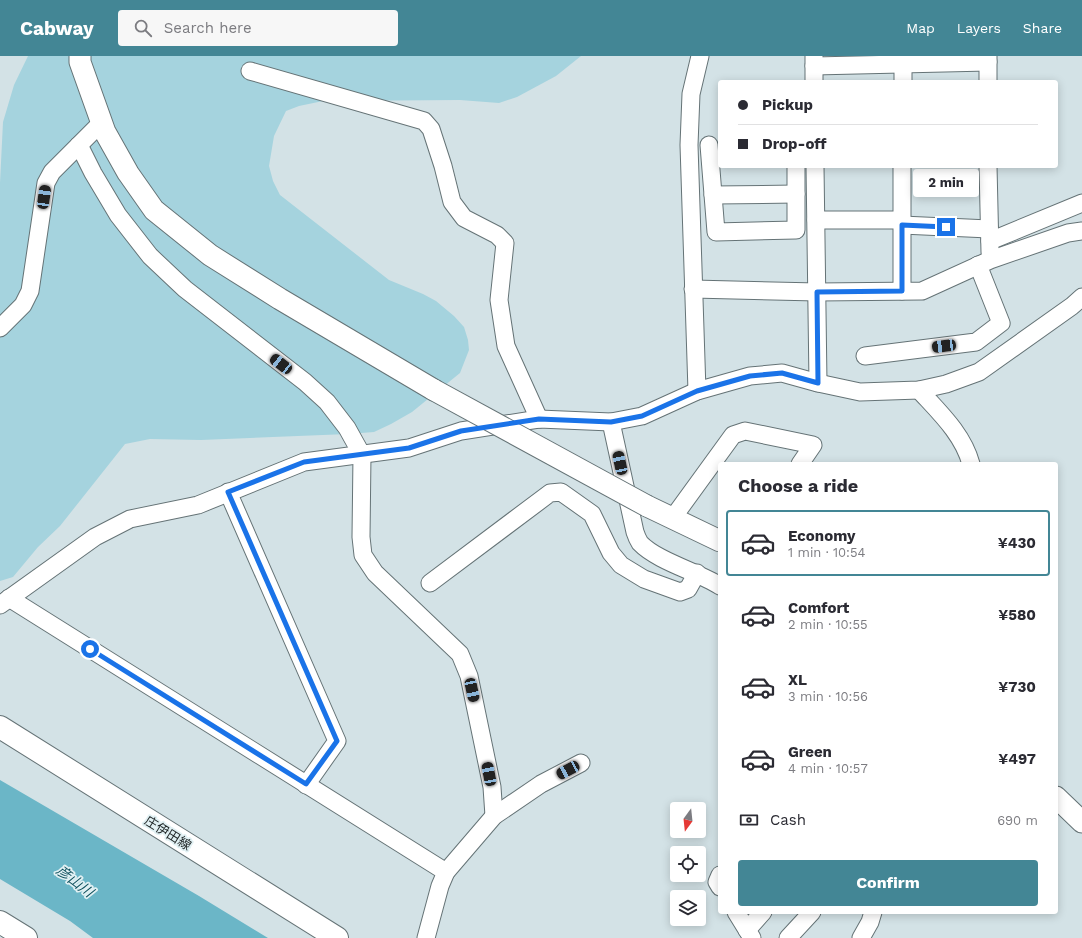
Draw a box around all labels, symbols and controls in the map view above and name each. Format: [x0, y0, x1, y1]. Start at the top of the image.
search box [118, 10, 398, 46]
text: Cabway [20, 17, 94, 40]
icon: search [132, 17, 154, 39]
text: Search here [164, 19, 252, 37]
text: Map [906, 20, 935, 36]
text: Layers [957, 20, 1001, 36]
text: Share [1023, 20, 1062, 36]
text: Pickup [762, 96, 813, 114]
text: Drop-off [762, 135, 827, 153]
callout: 2 min [913, 169, 979, 197]
text: 2 min [928, 175, 964, 190]
car [36, 184, 52, 210]
route end [937, 218, 955, 236]
car [931, 339, 957, 353]
car [268, 352, 294, 376]
car [612, 450, 628, 476]
text: Choose a ride [738, 475, 858, 496]
icon: car [740, 525, 776, 561]
text: Economy [788, 527, 855, 545]
text: ¥430 [998, 534, 1036, 552]
text: 1 min · 10:54 [788, 545, 865, 560]
icon: car [740, 597, 776, 633]
text: Comfort [788, 599, 849, 617]
text: ¥580 [998, 606, 1036, 624]
text: 2 min · 10:55 [788, 617, 868, 632]
route start [81, 640, 99, 658]
icon: car [740, 669, 776, 705]
text: XL [788, 671, 807, 689]
car [464, 677, 480, 703]
text: ¥730 [998, 678, 1036, 696]
text: 3 min · 10:56 [788, 689, 868, 704]
icon: car [740, 741, 776, 777]
text: Green [788, 743, 832, 761]
text: ¥497 [998, 750, 1036, 768]
car [555, 759, 581, 781]
car [481, 761, 497, 787]
text: 4 min · 10:57 [788, 761, 868, 776]
north arrow [670, 802, 706, 838]
map controls [670, 802, 706, 926]
icon: cash [738, 809, 760, 831]
text: Cash [770, 811, 806, 829]
street label: 庄伊田線 [142, 813, 194, 853]
text: 690 m [997, 813, 1038, 828]
button: locate [670, 846, 706, 882]
button: Confirm [738, 860, 1038, 906]
water label: 彦山川 [53, 862, 98, 901]
button: layers [670, 890, 706, 926]

